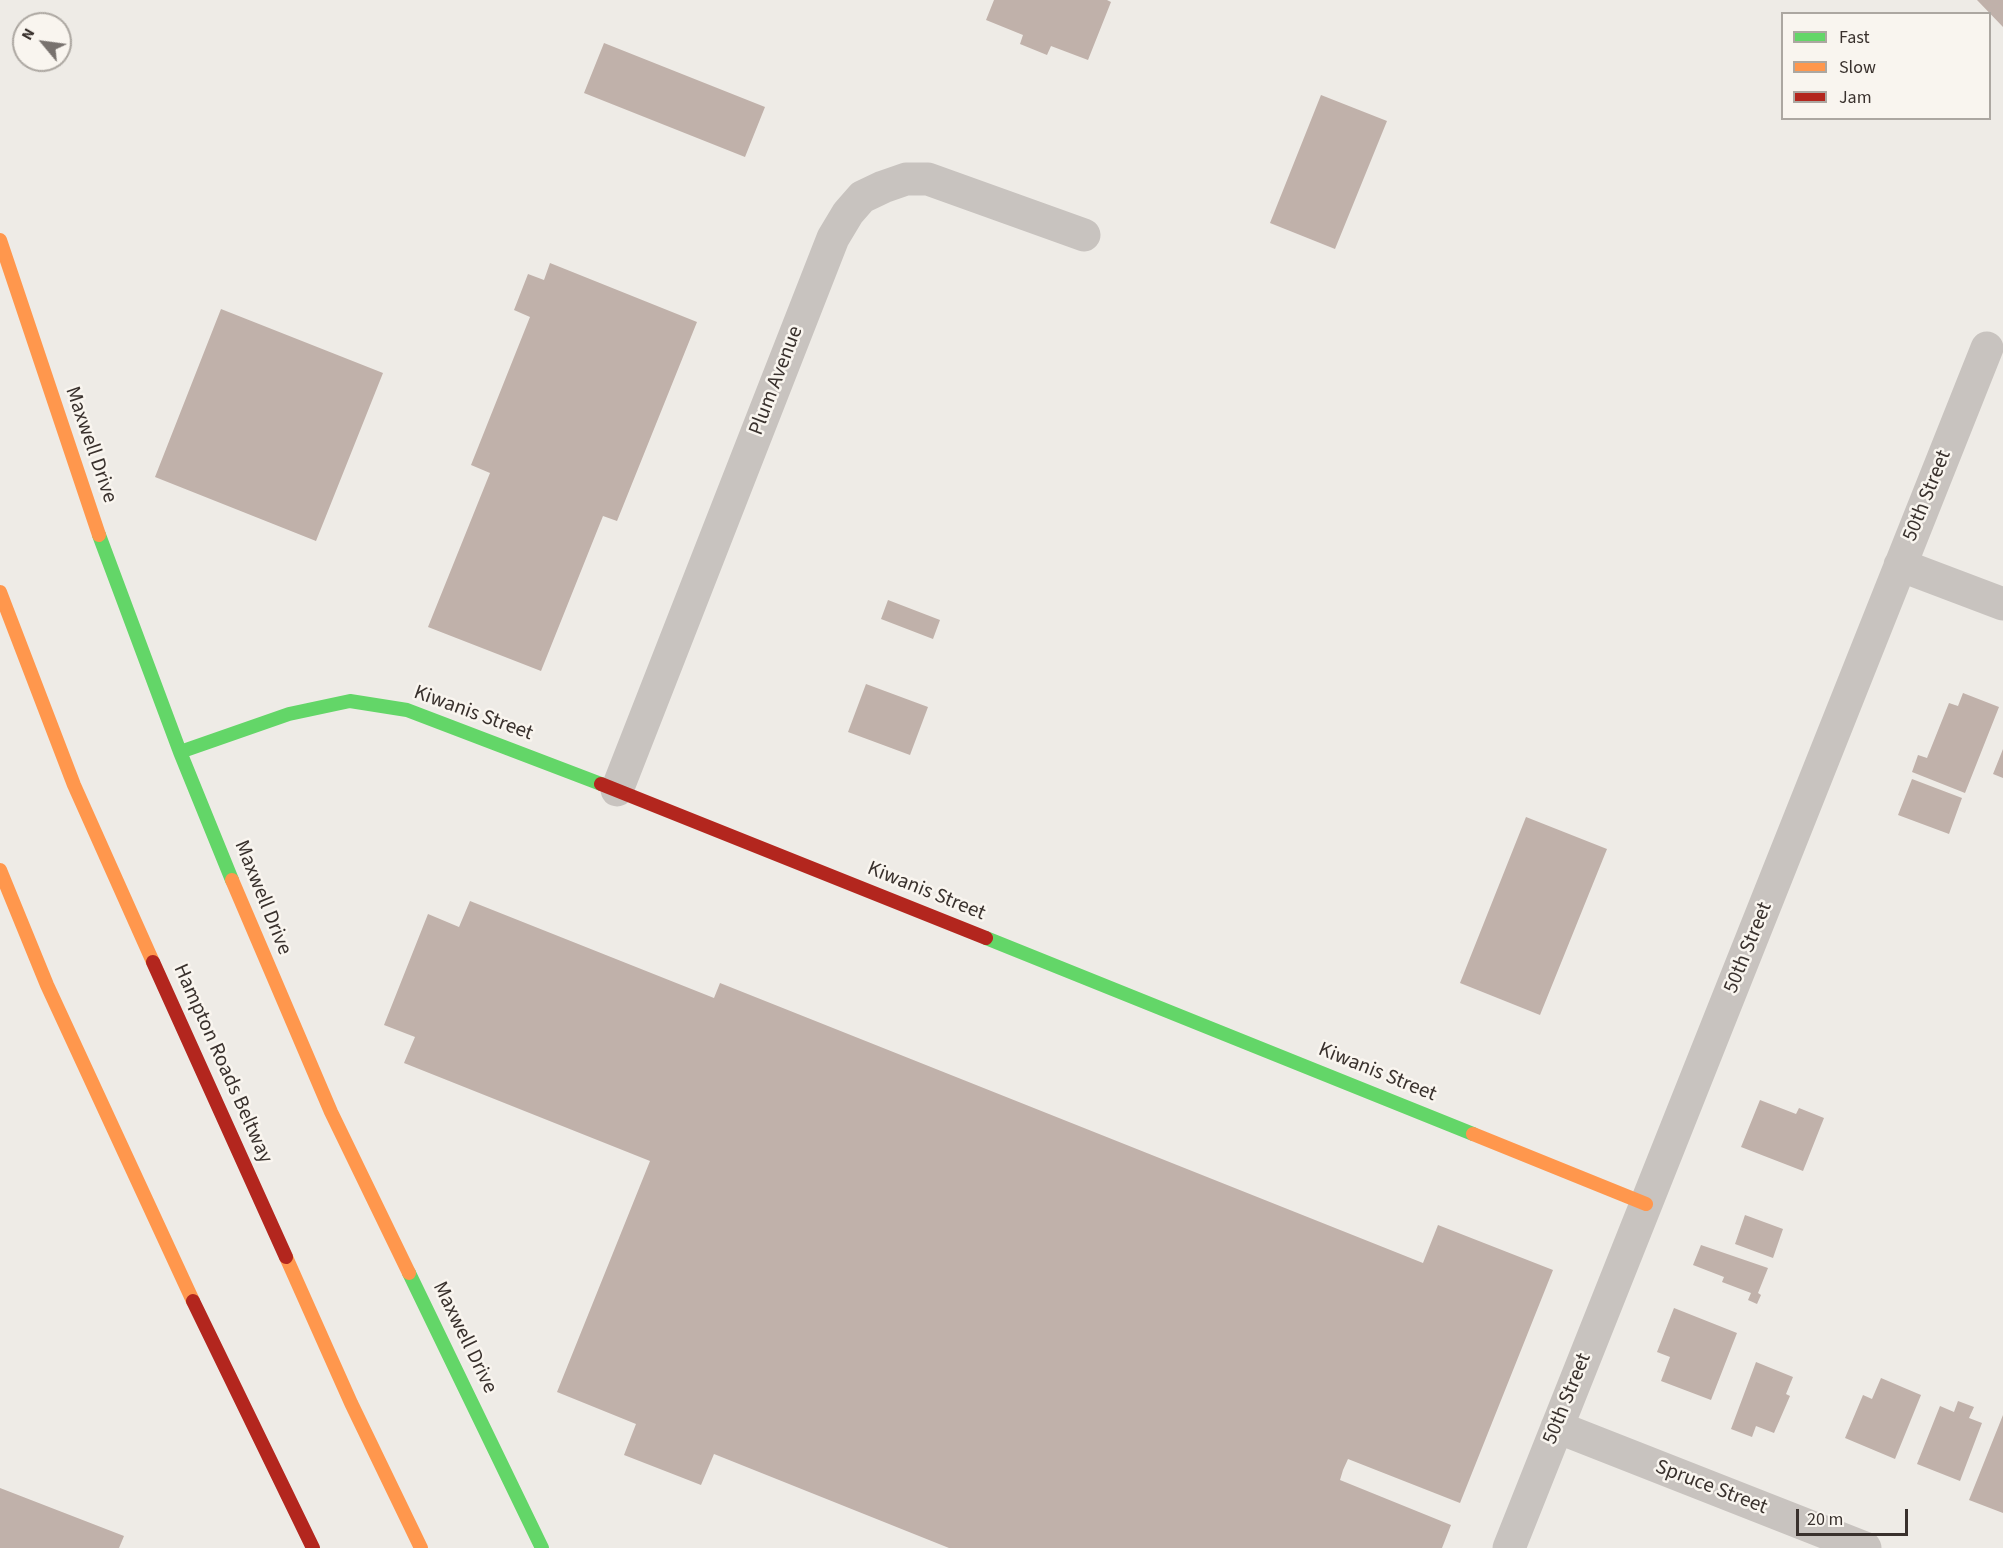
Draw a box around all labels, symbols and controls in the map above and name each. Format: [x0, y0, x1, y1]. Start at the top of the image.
north arrow [12, 12, 72, 72]
legend [1781, 12, 1991, 120]
text: N [16, 24, 40, 44]
text: Fast [1839, 25, 1870, 50]
text: Slow [1839, 55, 1876, 80]
text: Jam [1839, 85, 1872, 110]
street label: Plum Avenue [745, 323, 809, 439]
street label: Maxwell Drive [58, 384, 122, 506]
street label: 50th Street [1898, 447, 1958, 545]
street label: Kiwanis Street [410, 681, 536, 747]
street label: Maxwell Drive [228, 837, 296, 959]
street label: Kiwanis Street [863, 857, 989, 927]
street label: 50th Street [1719, 899, 1779, 997]
street label: Hampton Roads Beltway [167, 960, 277, 1168]
street label: Kiwanis Street [1314, 1038, 1440, 1108]
street label: Maxwell Drive [426, 1278, 502, 1398]
street label: 50th Street [1538, 1350, 1598, 1448]
street label: Spruce Street [1651, 1455, 1771, 1521]
scale bar [1799, 1497, 1912, 1535]
text: 20 m [1807, 1507, 1843, 1532]

